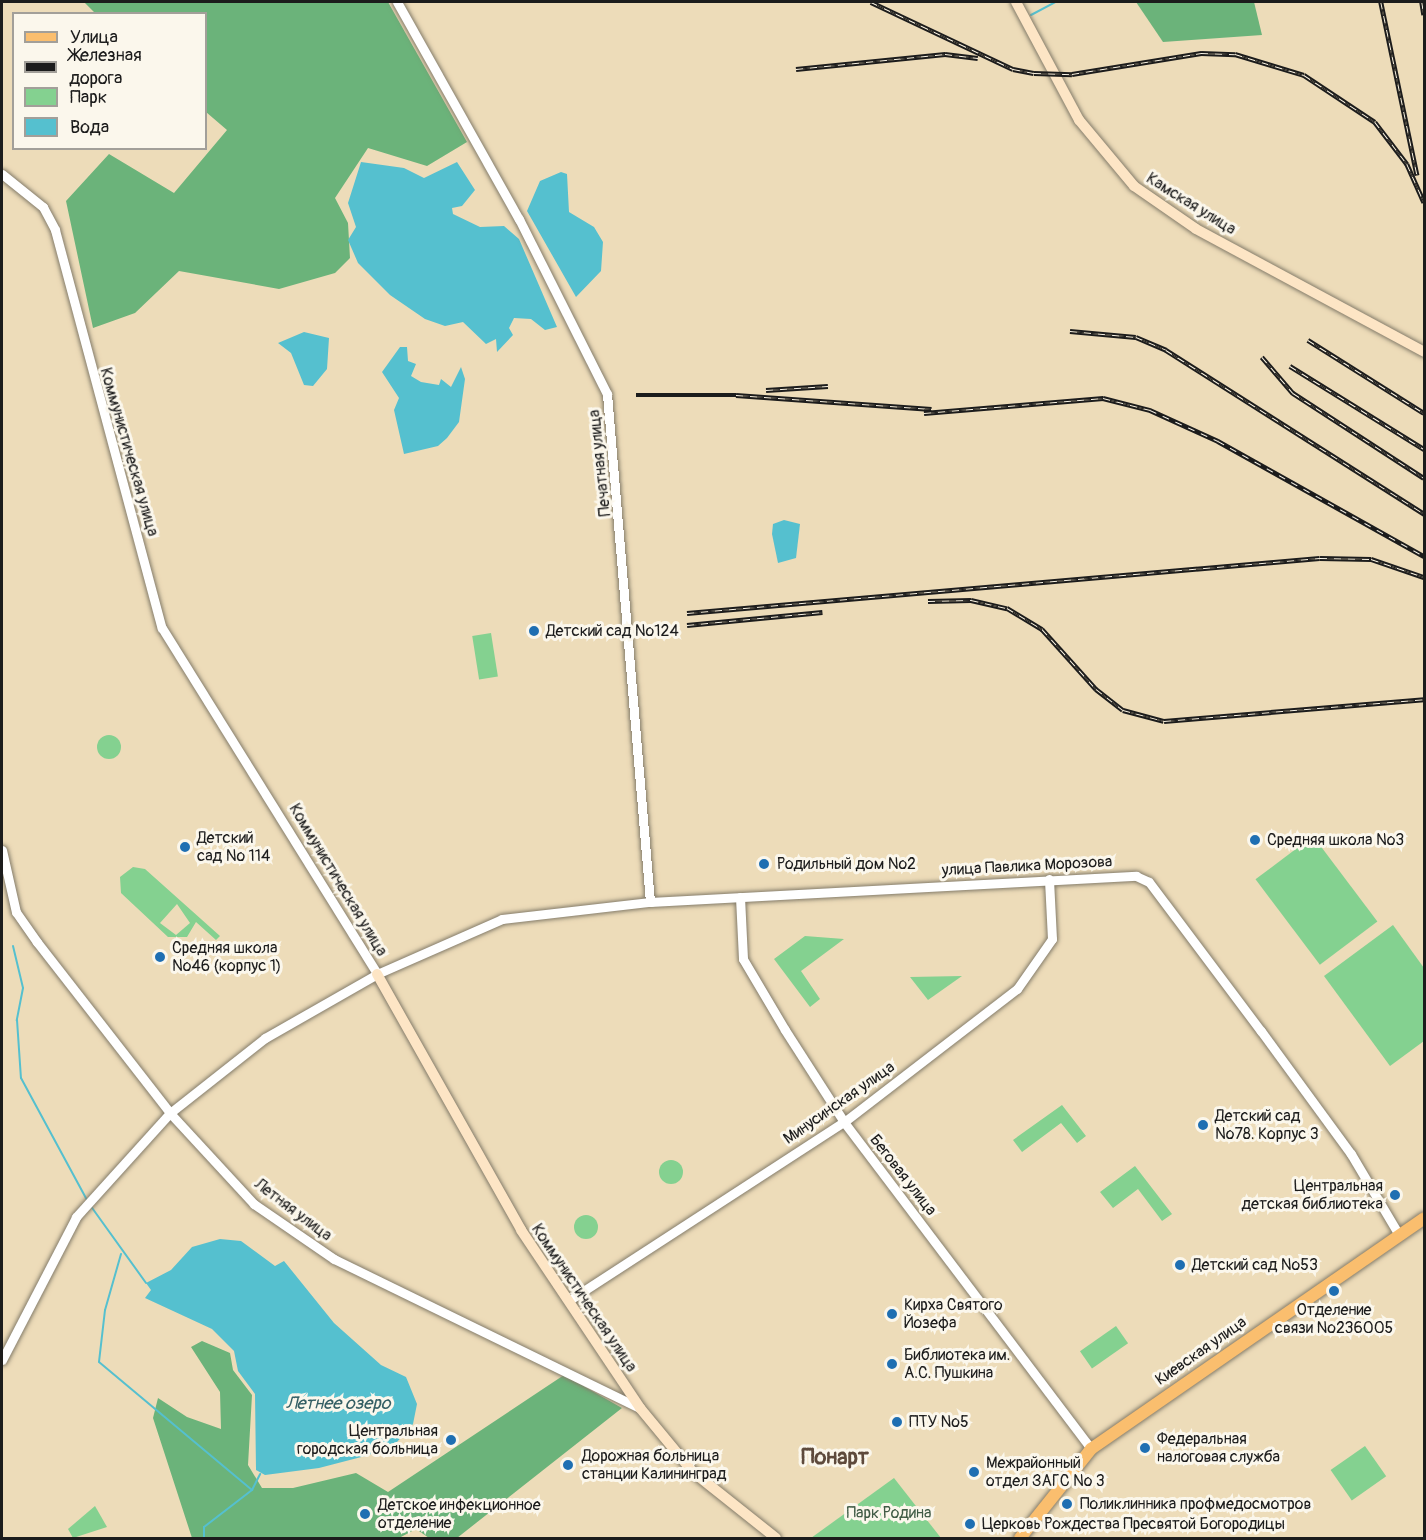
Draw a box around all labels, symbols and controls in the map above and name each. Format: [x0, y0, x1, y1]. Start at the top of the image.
legend [12, 12, 207, 150]
text: Улица [70, 26, 118, 49]
text: Железная дорога [69, 44, 142, 90]
text: Парк [70, 86, 107, 109]
text: Вода [70, 116, 109, 139]
street label: Камская улица [1143, 169, 1239, 239]
street label: Коммунистическая улица [96, 366, 162, 538]
street label: Печатная улица [585, 409, 615, 517]
place label: Детский сад №124 [546, 621, 679, 641]
marker: Детский сад №124 [527, 624, 541, 638]
street label: Коммунистическая улица [285, 800, 391, 960]
place label: Детский сад № 114 [197, 828, 270, 866]
place label: Средняя школа №3 [1267, 830, 1404, 850]
marker: Средняя школа №3 [1248, 833, 1262, 847]
marker: Детский сад № 114 [178, 840, 192, 854]
street label: улица Павлика Морозова [941, 852, 1113, 880]
place label: Родильный дом №2 [777, 854, 916, 874]
marker: Родильный дом №2 [755, 855, 773, 873]
place label: Средняя школа №46 (корпус 1) [172, 938, 281, 976]
marker: Средняя школа №46 (корпус 1) [153, 950, 167, 964]
street label: Минусинская улица [780, 1057, 898, 1149]
place label: Детский сад №78. Корпус 3 [1215, 1106, 1319, 1144]
marker: Детский сад №78. Корпус 3 [1196, 1118, 1210, 1132]
street label: Беговая улица [865, 1131, 941, 1219]
street label: Летняя улица [251, 1175, 335, 1245]
place label: Центральная детская библиотека [1241, 1176, 1383, 1214]
marker: Центральная детская библиотека [1388, 1188, 1402, 1202]
street label: Коммунистическая улица [527, 1220, 641, 1376]
place label: Детский сад №53 [1192, 1255, 1318, 1275]
marker: Детский сад №53 [1173, 1258, 1187, 1272]
marker: Отделение связи №236005 [1327, 1284, 1341, 1298]
place label: Кирха Святого Йозефа [904, 1295, 1003, 1333]
place label: Отделение связи №236005 [1275, 1300, 1393, 1338]
marker: Кирха Святого Йозефа [885, 1307, 899, 1321]
street label: Киевская улица [1152, 1313, 1250, 1389]
place label: Библиотека им. А.С. Пушкина [904, 1345, 1010, 1383]
marker: Библиотека им. А.С. Пушкина [885, 1357, 899, 1371]
water label: Летнее озеро [286, 1393, 390, 1415]
place label: ПТУ №5 [909, 1412, 969, 1432]
marker: ПТУ №5 [890, 1415, 904, 1429]
place label: Центральная городская больница [297, 1421, 438, 1459]
place label: Федеральная налоговая служба [1157, 1429, 1280, 1467]
marker: Центральная городская больница [442, 1431, 460, 1449]
marker: Федеральная налоговая служба [1138, 1441, 1152, 1455]
district label: Понарт [801, 1445, 869, 1471]
place label: Дорожная больница станции Калининград [582, 1446, 726, 1484]
place label: Межрайонный отдел ЗАГС № 3 [986, 1453, 1105, 1491]
marker: Дорожная больница станции Калининград [559, 1456, 577, 1474]
marker: Межрайонный отдел ЗАГС № 3 [967, 1465, 981, 1479]
place label: Поликлинника профмедосмотров [1080, 1494, 1311, 1514]
place label: Детское инфекционное отделение [378, 1495, 541, 1533]
marker: Поликлинника профмедосмотров [1058, 1495, 1076, 1513]
park label: Парк Родина [846, 1503, 932, 1523]
marker: Детское инфекционное отделение [356, 1505, 374, 1523]
place label: Церковь Рождества Пресвятой Богородицы [982, 1514, 1285, 1534]
marker: Церковь Рождества Пресвятой Богородицы [963, 1517, 977, 1531]

